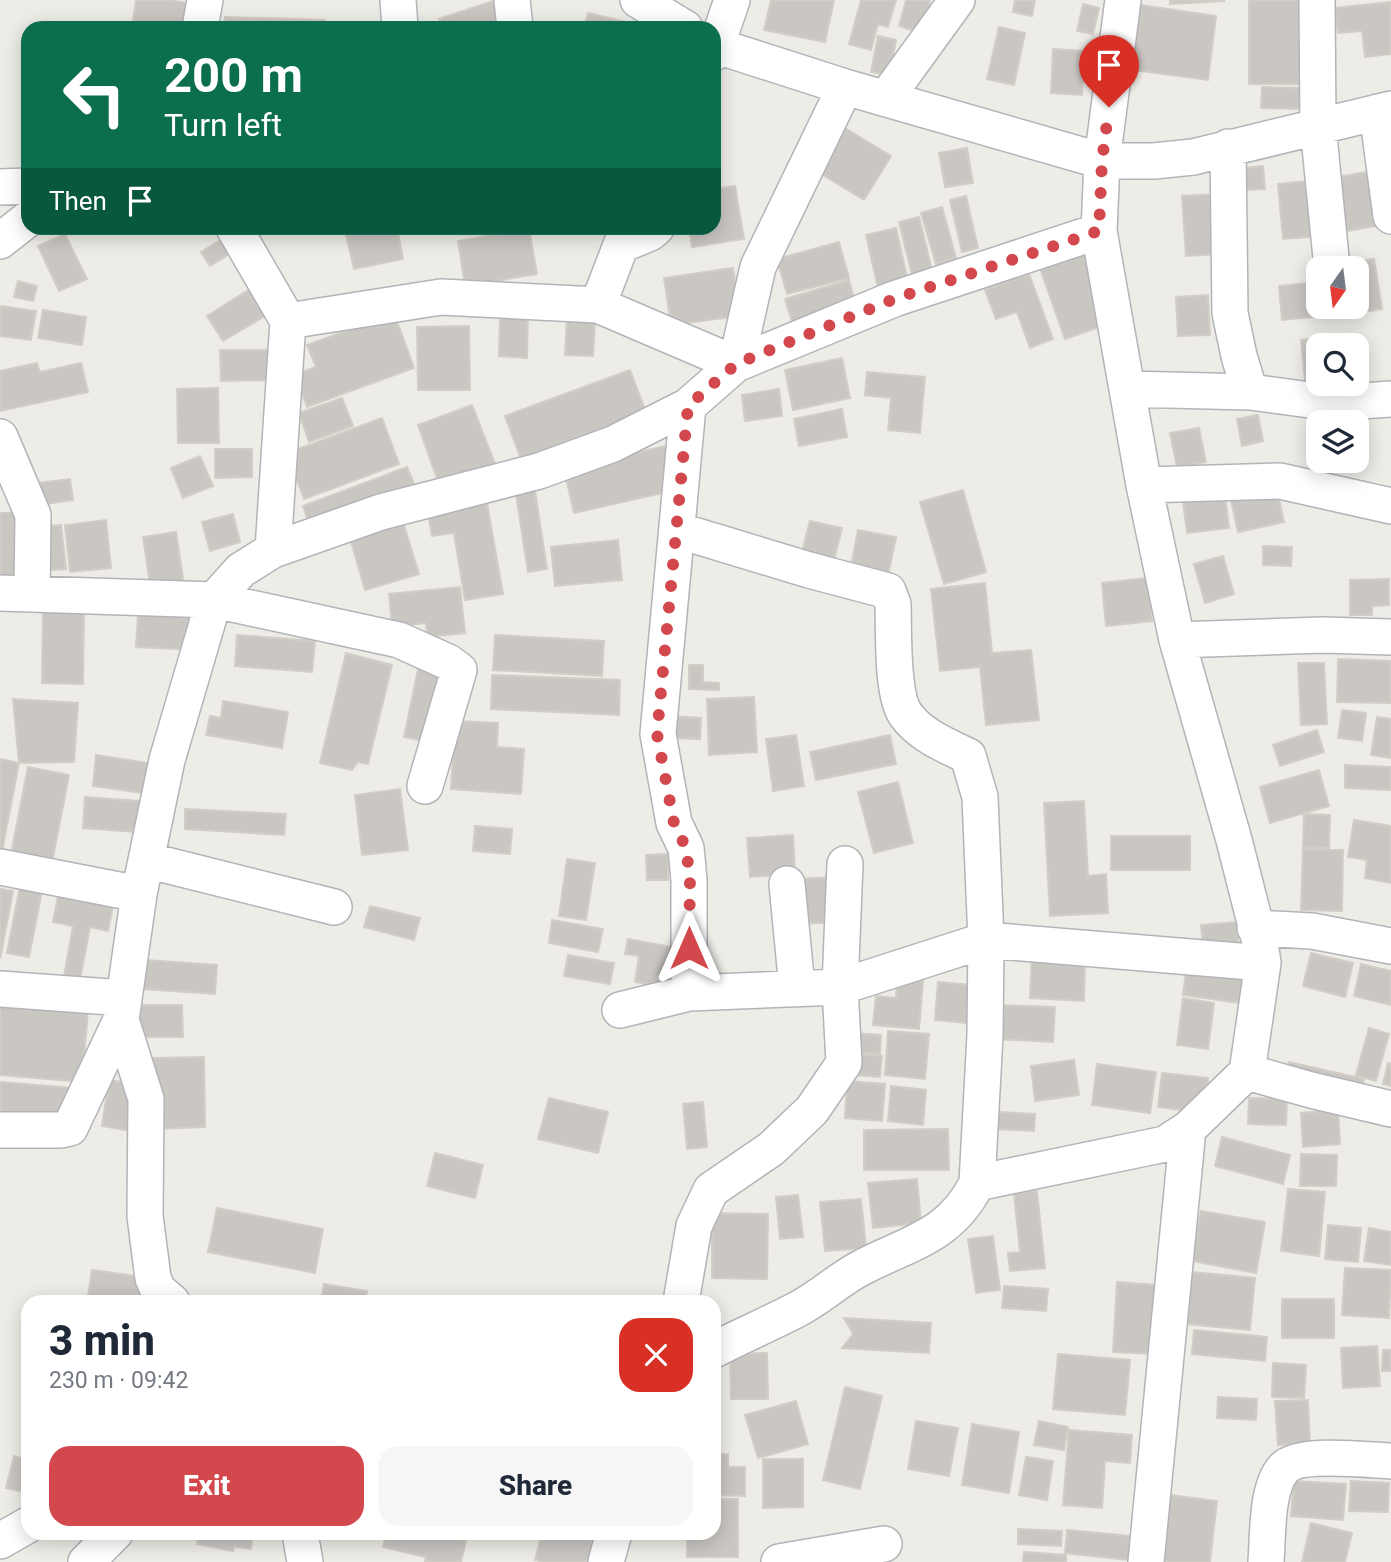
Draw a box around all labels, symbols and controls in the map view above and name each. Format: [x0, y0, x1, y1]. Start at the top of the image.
pin [1079, 35, 1139, 107]
icon: arrive [1090, 46, 1128, 84]
text: 200 m [164, 47, 303, 104]
icon: left [49, 49, 140, 140]
text: Turn left [164, 106, 282, 144]
icon: arrive [121, 182, 159, 220]
text: Then [49, 186, 107, 216]
north arrow [1306, 256, 1368, 318]
map controls [1306, 256, 1369, 473]
button: search [1306, 333, 1369, 396]
button: layers [1306, 410, 1369, 473]
position arrow [652, 911, 726, 985]
text: 3 min [49, 1316, 155, 1365]
button: close [619, 1318, 693, 1392]
text: 230 m · 09:42 [49, 1367, 188, 1394]
button: Exit [49, 1446, 364, 1526]
button: Share [378, 1446, 693, 1526]

